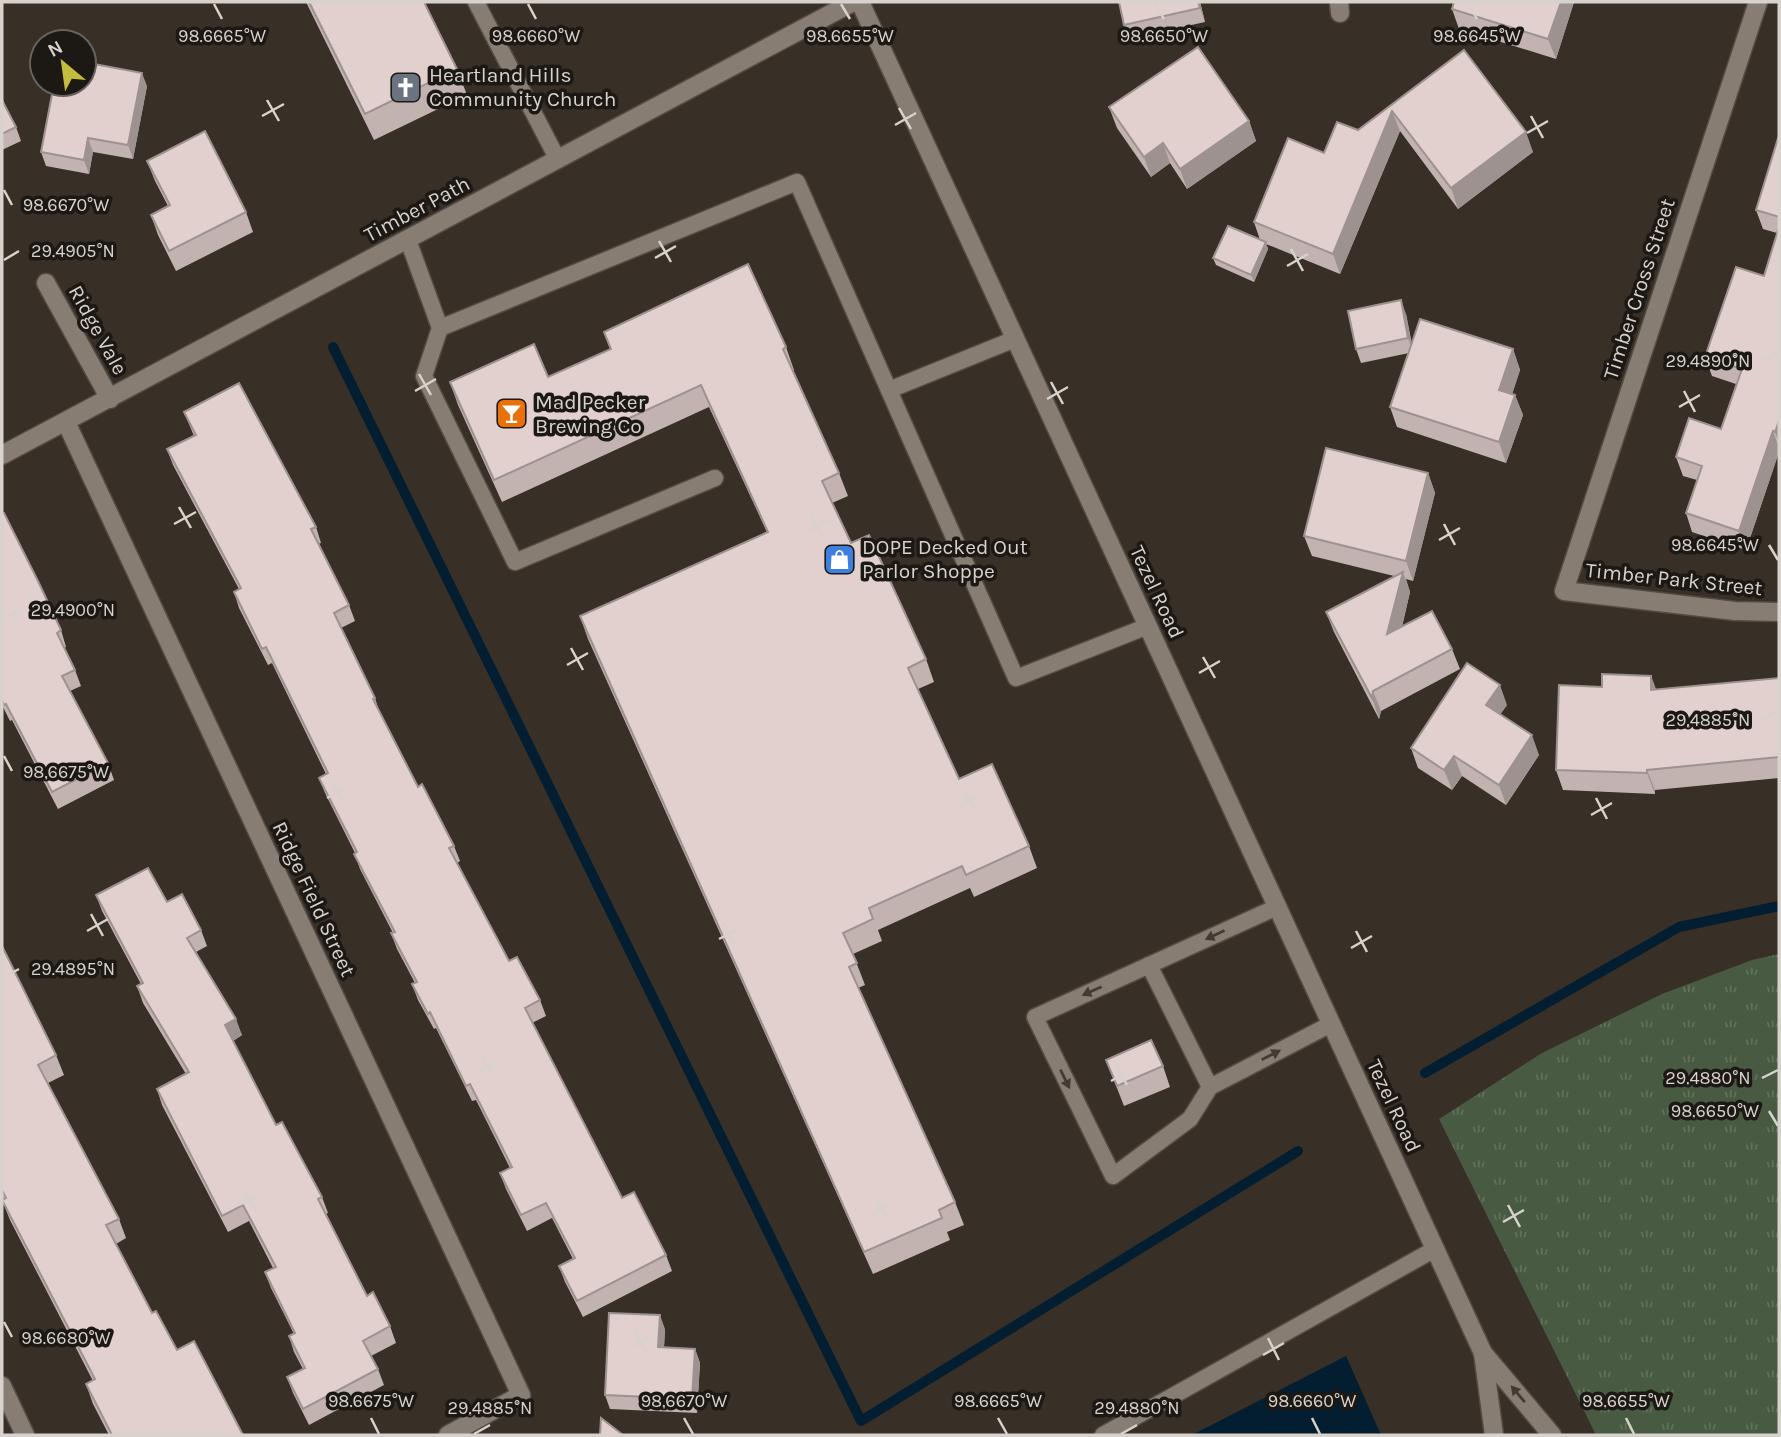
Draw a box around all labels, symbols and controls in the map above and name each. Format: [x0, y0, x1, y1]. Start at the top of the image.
text: 98.6665°W [178, 25, 266, 47]
text: 98.6660°W [492, 25, 580, 47]
text: 98.6655°W [806, 25, 894, 47]
text: 98.6650°W [1120, 25, 1208, 47]
text: 98.6645°W [1433, 25, 1521, 47]
north arrow [28, 28, 98, 98]
text: N [44, 36, 67, 62]
place label: Heartland Hills Community Church [429, 63, 616, 111]
church icon: Heartland Hills Community Church [389, 70, 423, 104]
street label: Timber Path [360, 171, 474, 247]
text: 98.6670°W [23, 194, 109, 216]
street label: Timber Cross Street [1598, 195, 1680, 383]
text: 29.4905°N [31, 240, 115, 262]
street label: Ridge Vale [64, 281, 132, 379]
text: 29.4890°N [1666, 350, 1750, 372]
place label: Mad Pecker Brewing Co [535, 390, 646, 438]
bar icon: Mad Pecker Brewing Co [495, 397, 529, 431]
text: 98.6645°W [1671, 534, 1759, 556]
place label: DOPE Decked Out Parlor Shoppe [862, 535, 1028, 583]
shop icon: DOPE Decked Out Parlor Shoppe [822, 542, 856, 576]
street label: Tezel Road [1125, 542, 1189, 642]
street label: Timber Park Street [1584, 558, 1764, 600]
text: 29.4900°N [31, 599, 115, 621]
text: 29.4885°N [1666, 709, 1750, 731]
text: 98.6675°W [23, 761, 109, 783]
street label: Ridge Field Street [268, 818, 360, 980]
one-way arrow [1205, 929, 1225, 941]
text: 29.4895°N [31, 958, 115, 980]
one-way arrow [1082, 985, 1102, 997]
one-way arrow [1261, 1050, 1281, 1061]
street label: Tezel Road [1362, 1056, 1426, 1156]
text: 29.4880°N [1665, 1067, 1751, 1089]
one-way arrow [1059, 1069, 1071, 1089]
text: 98.6650°W [1671, 1100, 1759, 1122]
text: 98.6680°W [21, 1327, 111, 1349]
one-way arrow [1510, 1385, 1526, 1403]
text: 98.6675°W [328, 1390, 414, 1412]
text: 98.6670°W [641, 1390, 727, 1412]
text: 98.6665°W [954, 1390, 1042, 1412]
text: 98.6660°W [1268, 1390, 1356, 1412]
text: 98.6655°W [1582, 1390, 1670, 1412]
text: 29.4885°N [448, 1397, 532, 1419]
text: 29.4880°N [1094, 1397, 1180, 1419]

